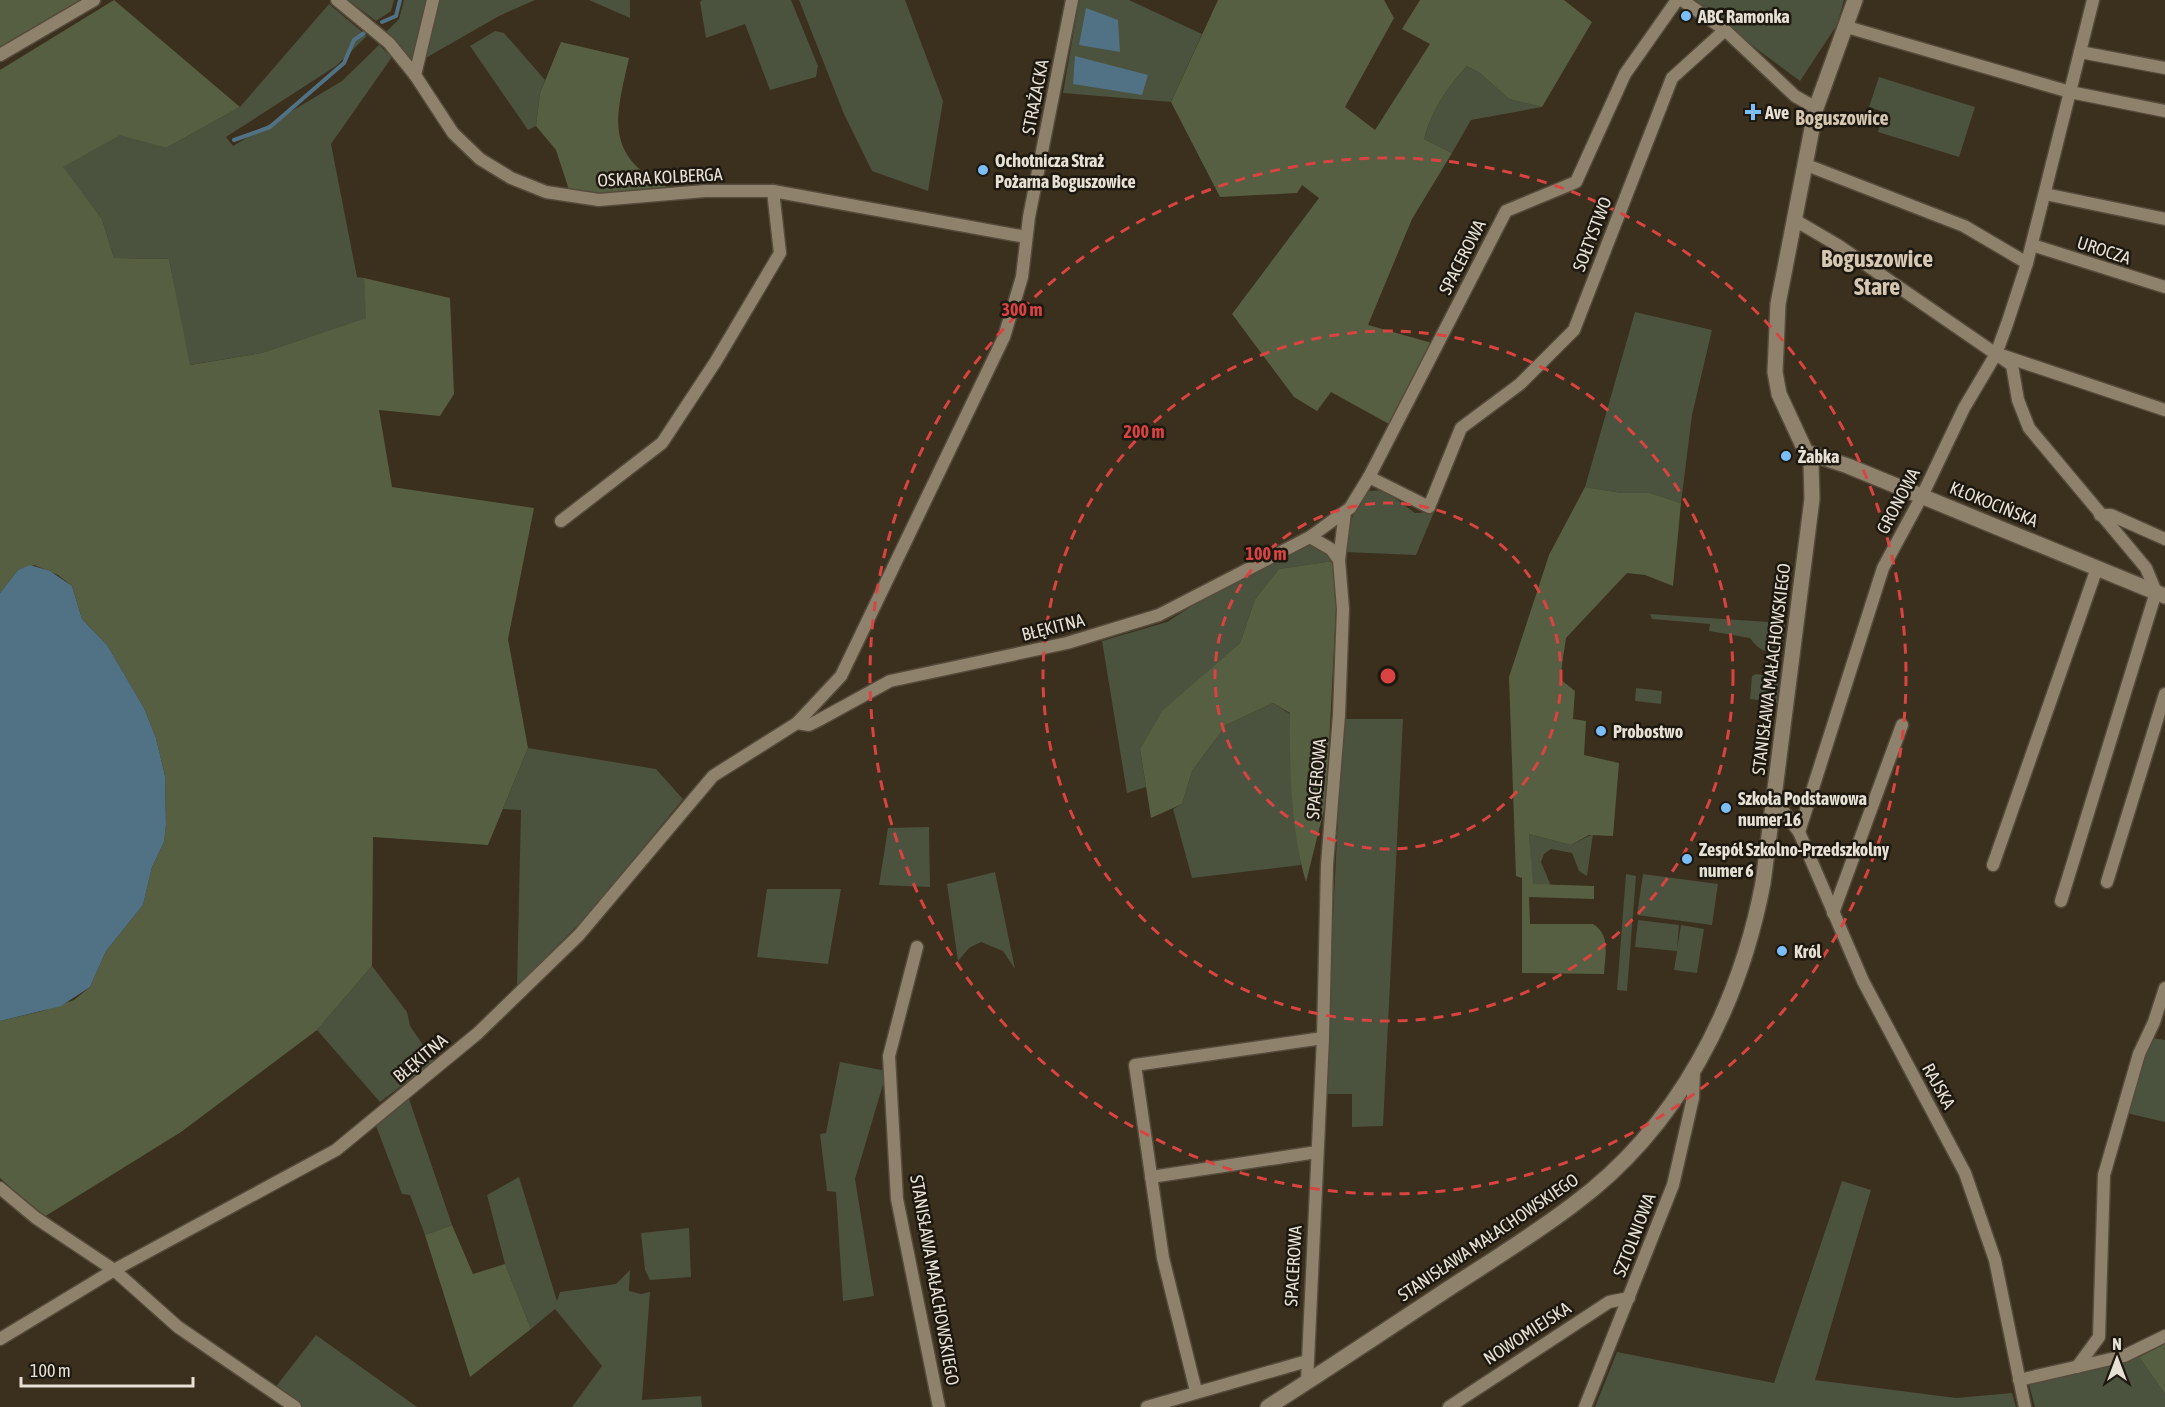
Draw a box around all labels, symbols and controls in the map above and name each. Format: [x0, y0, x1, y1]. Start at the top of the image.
place label: ABC Ramonka [1697, 6, 1790, 27]
marker: ABC Ramonka [1679, 9, 1693, 23]
street label: STRAŻACKA [1017, 58, 1053, 136]
place label: Ave [1764, 102, 1789, 123]
marker: Ave [1746, 105, 1760, 119]
district label: Boguszowice [1795, 106, 1889, 129]
place label: Ochotnicza Straż Pożarna Boguszowice [995, 150, 1136, 192]
street label: OSKARA KOLBERGA [597, 163, 723, 191]
marker: Ochotnicza Straż Pożarna Boguszowice [976, 163, 990, 177]
street label: SOŁTYSTWO [1568, 194, 1616, 274]
street label: SPACEROWA [1434, 216, 1490, 298]
street label: UROCZA [2075, 232, 2134, 269]
district label: Boguszowice Stare [1821, 245, 1933, 300]
text: 300 m [1002, 299, 1042, 320]
text: 200 m [1124, 421, 1164, 442]
place label: Żabka [1798, 446, 1839, 467]
marker: Żabka [1779, 449, 1793, 463]
street label: GRONOWA [1872, 464, 1924, 537]
street label: KŁOKOCIŃSKA [1947, 477, 2041, 531]
text: 100 m [1246, 543, 1286, 564]
street label: STANISŁAWA MAŁACHOWSKIEGO [1748, 562, 1794, 776]
street label: BŁĘKITNA [1019, 609, 1087, 645]
centre of rings [1378, 666, 1398, 686]
place label: Probostwo [1613, 721, 1683, 742]
marker: Probostwo [1594, 724, 1608, 738]
street label: SPACEROWA [1302, 738, 1330, 820]
place label: Szkoła Podstawowa numer 16 [1738, 788, 1867, 830]
marker: Szkoła Podstawowa numer 16 [1719, 801, 1733, 815]
place label: Zespół Szkolno-Przedszkolny numer 6 [1699, 839, 1890, 881]
marker: Zespół Szkolno-Przedszkolny numer 6 [1680, 852, 1694, 866]
place label: Król [1794, 941, 1822, 962]
marker: Król [1775, 944, 1789, 958]
street label: BŁĘKITNA [389, 1029, 451, 1087]
street label: RAJSKA [1918, 1060, 1960, 1113]
street label: STANISŁAWA MAŁACHOWSKIEGO [1394, 1169, 1582, 1305]
street label: STANISŁAWA MAŁACHOWSKIEGO [906, 1173, 964, 1387]
street label: SZTOLNIOWA [1608, 1190, 1660, 1280]
street label: SPACEROWA [1280, 1225, 1306, 1307]
street label: NOWOMIEJSKA [1480, 1297, 1575, 1369]
north arrow [2087, 1329, 2147, 1389]
text: N [2112, 1335, 2122, 1353]
scale bar [21, 1350, 194, 1388]
text: 100 m [30, 1360, 71, 1381]

